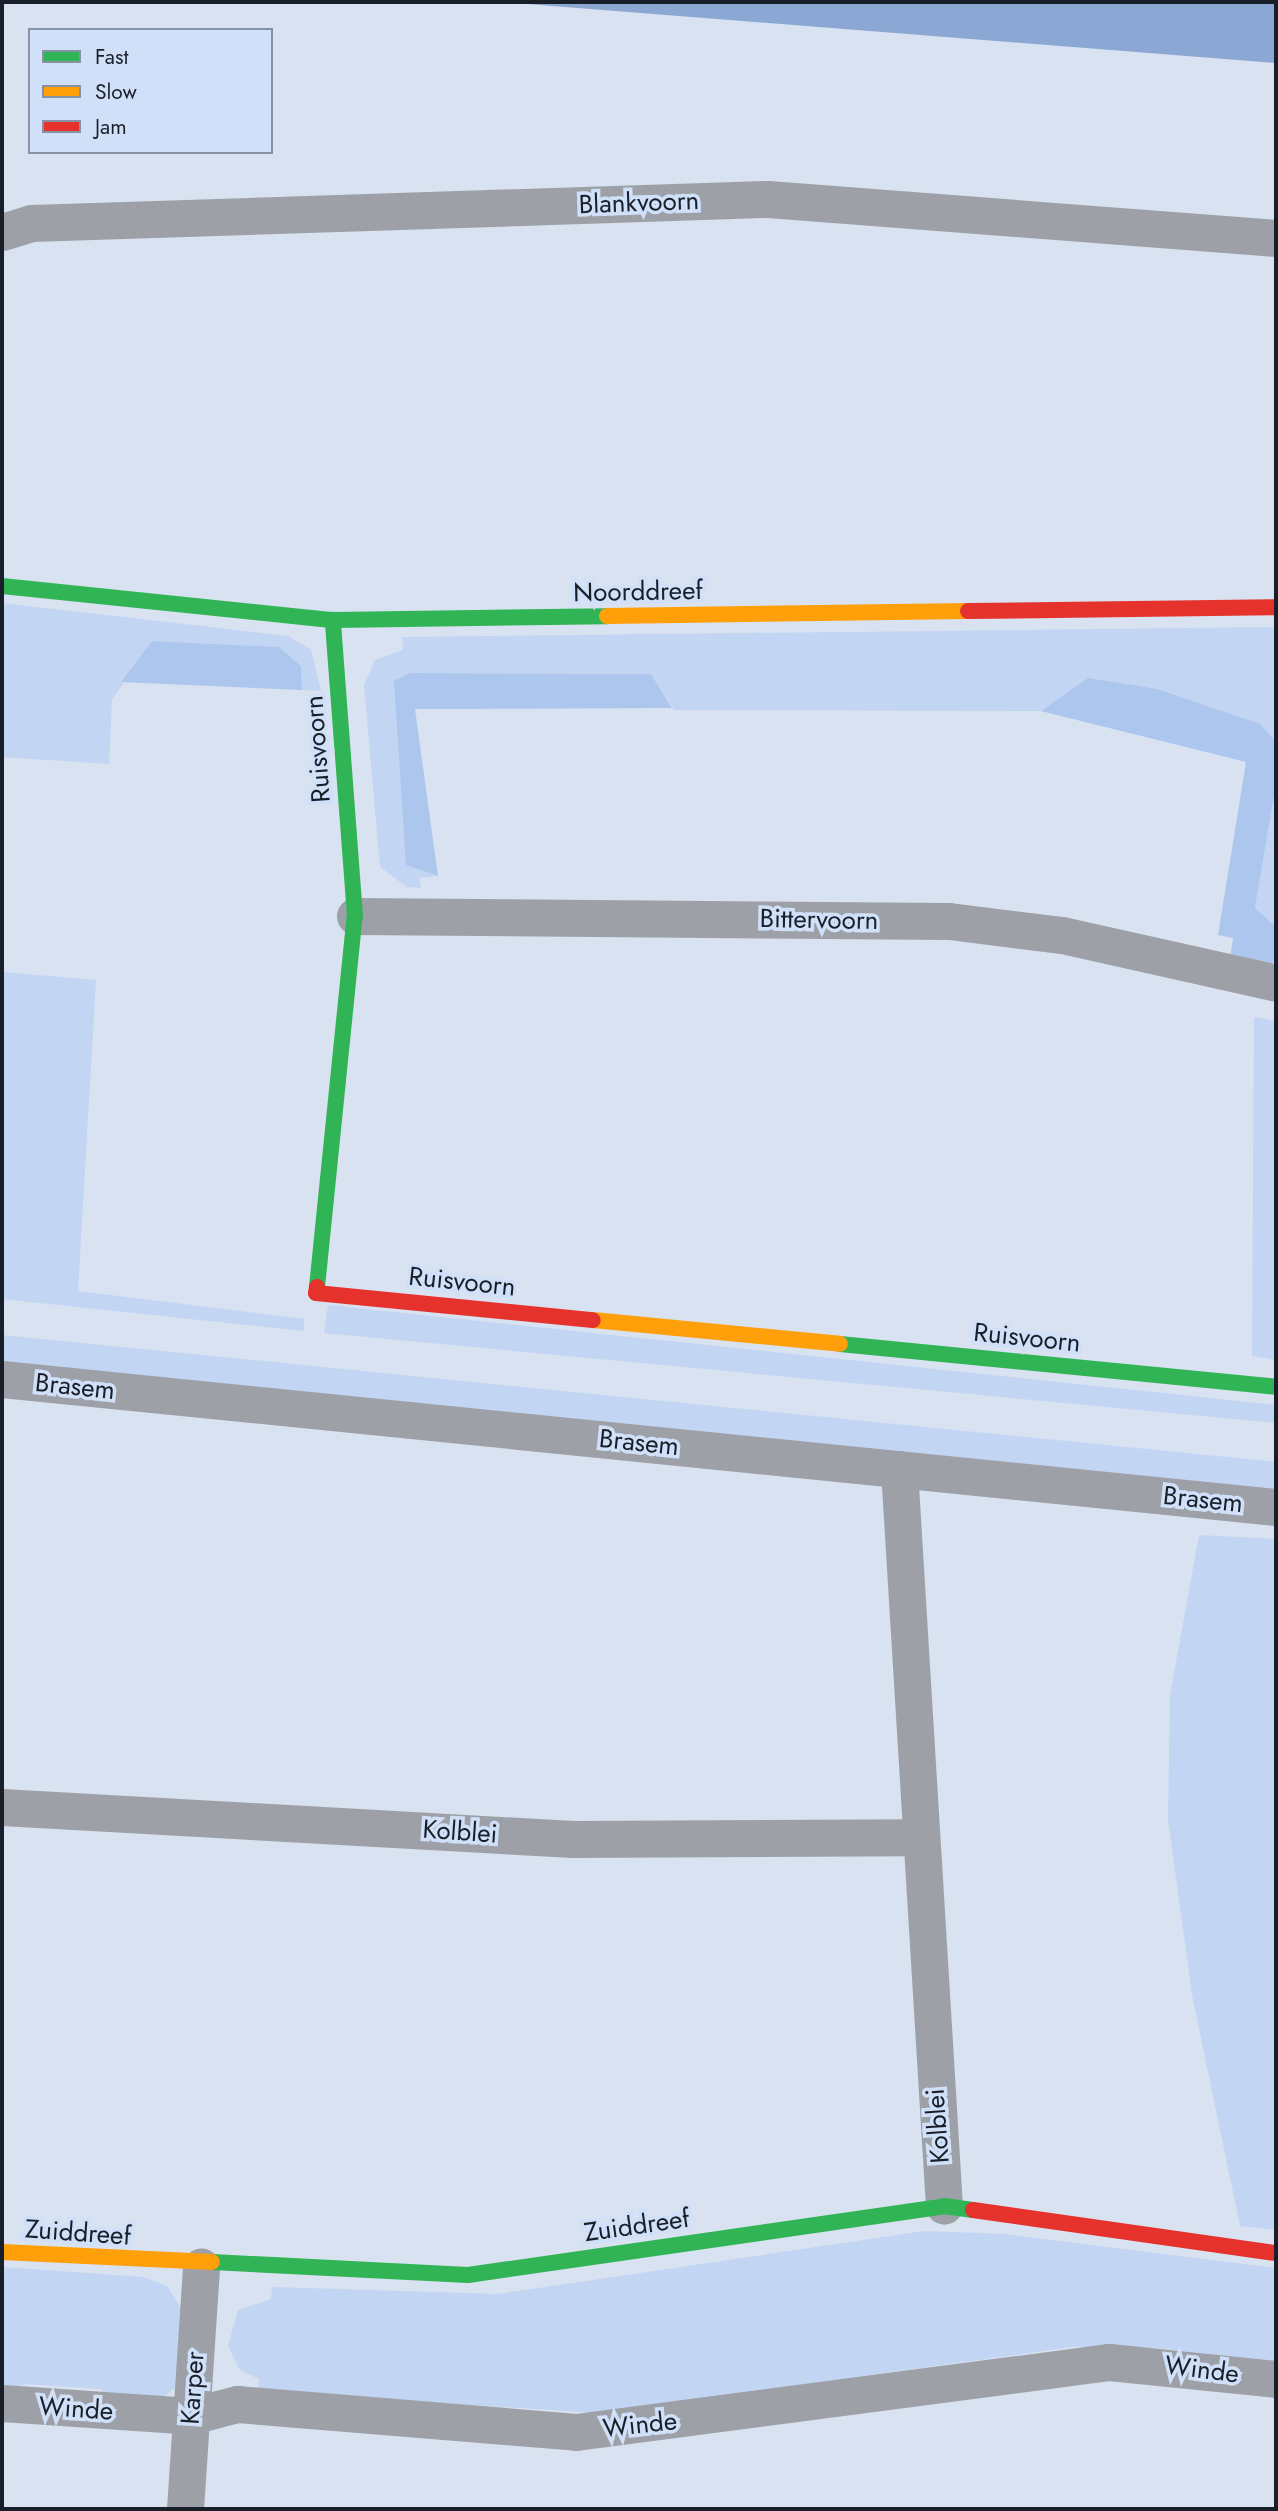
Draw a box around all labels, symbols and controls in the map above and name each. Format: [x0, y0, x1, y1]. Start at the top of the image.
legend [28, 28, 273, 154]
text: Fast [95, 42, 128, 72]
text: Slow [95, 77, 137, 107]
text: Jam [95, 112, 127, 142]
street label: Blankvoorn [578, 185, 700, 221]
street label: Noorddreef [573, 575, 703, 609]
street label: Ruisvoorn [299, 694, 337, 804]
street label: Bittervoorn [759, 903, 879, 937]
street label: Ruisvoorn [407, 1261, 517, 1303]
street label: Ruisvoorn [972, 1317, 1082, 1359]
street label: Brasem [34, 1367, 116, 1407]
street label: Brasem [598, 1423, 680, 1463]
street label: Brasem [1162, 1480, 1244, 1520]
street label: Kolblei [421, 1814, 499, 1850]
street label: Kolblei [920, 2087, 956, 2165]
street label: Zuiddreef [582, 2203, 692, 2249]
street label: Zuiddreef [24, 2214, 132, 2252]
street label: Karper [175, 2350, 211, 2426]
street label: Winde [1163, 2350, 1241, 2390]
street label: Winde [38, 2391, 114, 2427]
street label: Winde [601, 2406, 679, 2444]

